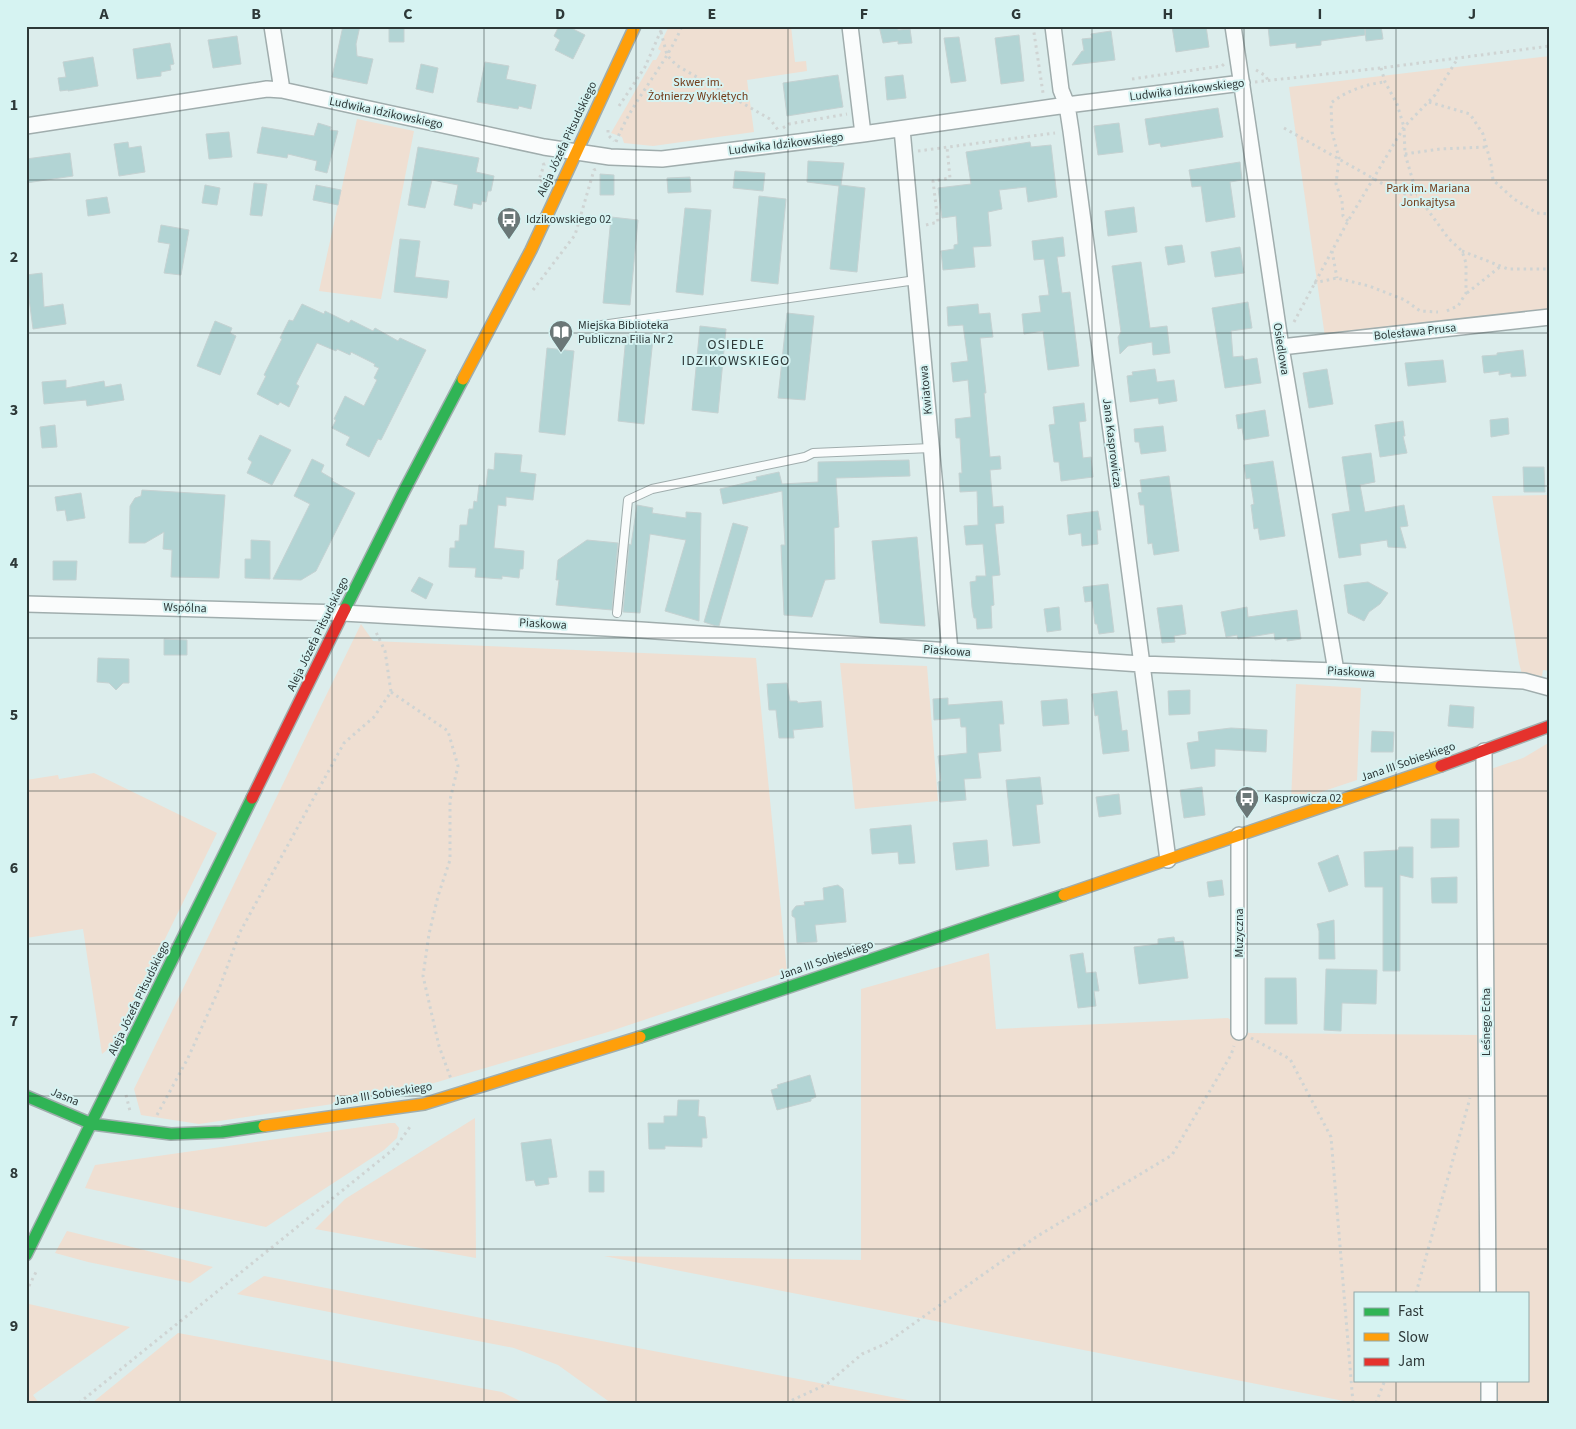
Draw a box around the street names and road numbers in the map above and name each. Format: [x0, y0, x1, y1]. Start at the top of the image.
street label: Ludwika Idzikowskiego [1129, 75, 1245, 105]
street label: Aleja Józefa Piłsudskiego [533, 79, 601, 199]
street label: Ludwika Idzikowskiego [328, 93, 444, 133]
street label: Ludwika Idzikowskiego [728, 129, 844, 159]
street label: Bolesława Prusa [1373, 319, 1457, 345]
street label: Osiedlowa [1268, 322, 1294, 376]
street label: Kwiatowa [915, 365, 937, 415]
street label: Jana Kasprowicza [1098, 397, 1126, 489]
street label: Aleja Józefa Piłsudskiego [283, 574, 353, 694]
street label: Wspólna [163, 599, 207, 617]
street label: Piaskowa [519, 614, 567, 634]
street label: Piaskowa [923, 641, 971, 661]
street label: Piaskowa [1327, 662, 1375, 682]
street label: Jana III Sobieskiego [1358, 738, 1458, 786]
street label: Muzyczna [1231, 908, 1248, 958]
street label: Jana III Sobieskiego [776, 936, 876, 984]
street label: Aleja Józefa Piłsudskiego [104, 938, 174, 1058]
street label: Leśnego Echa [1478, 988, 1495, 1056]
street label: Jana III Sobieskiego [333, 1078, 433, 1110]
street label: Jasna [48, 1083, 82, 1111]

